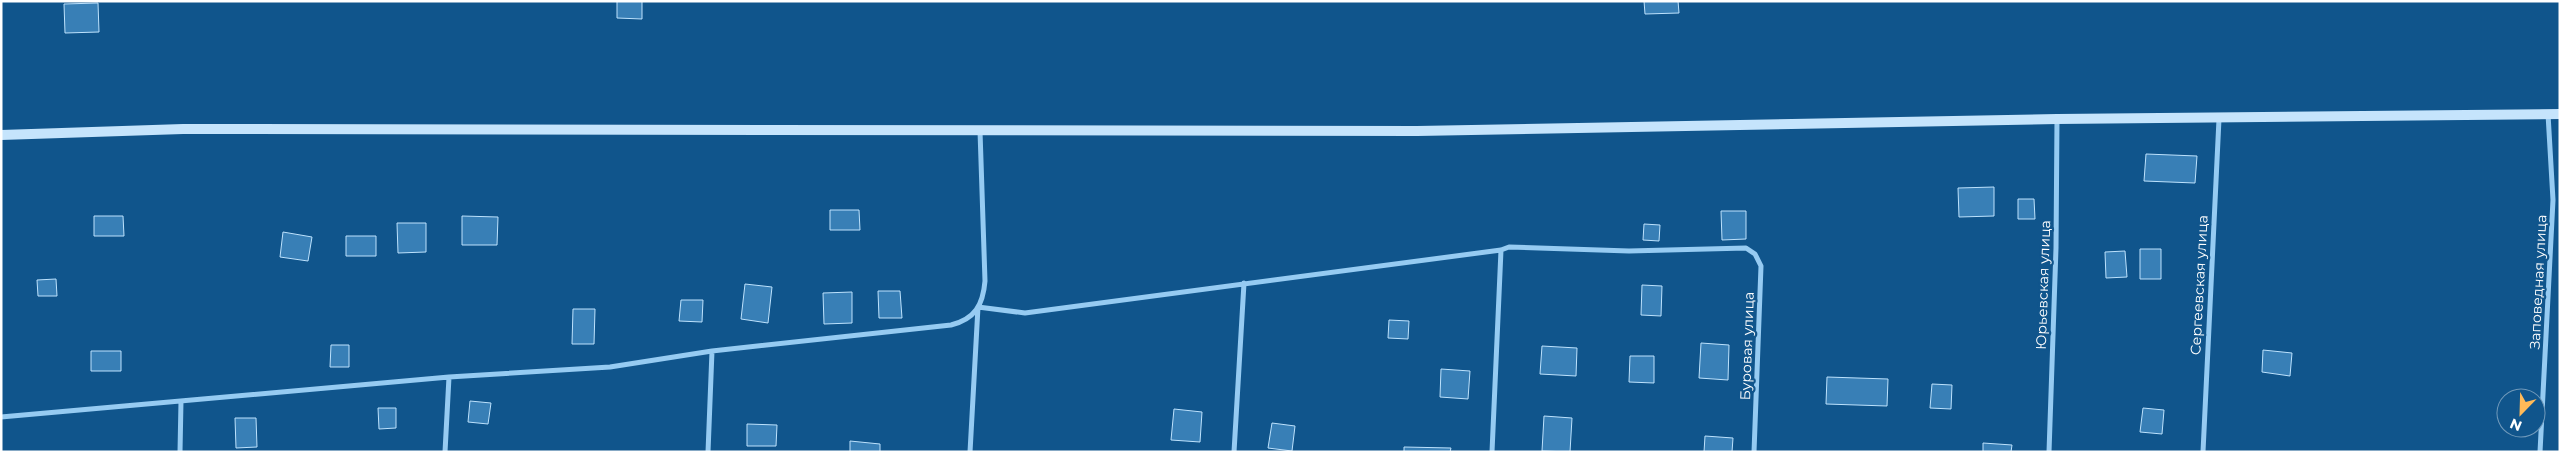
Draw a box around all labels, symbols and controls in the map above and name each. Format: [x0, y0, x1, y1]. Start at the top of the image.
street label: Заповедная улица [2525, 214, 2551, 350]
street label: Сергеевская улица [2186, 215, 2212, 355]
street label: Юрьевская улица [2032, 220, 2054, 350]
street label: Буровая улица [1736, 291, 1758, 401]
north arrow [2496, 388, 2546, 438]
text: N [2507, 414, 2525, 435]

